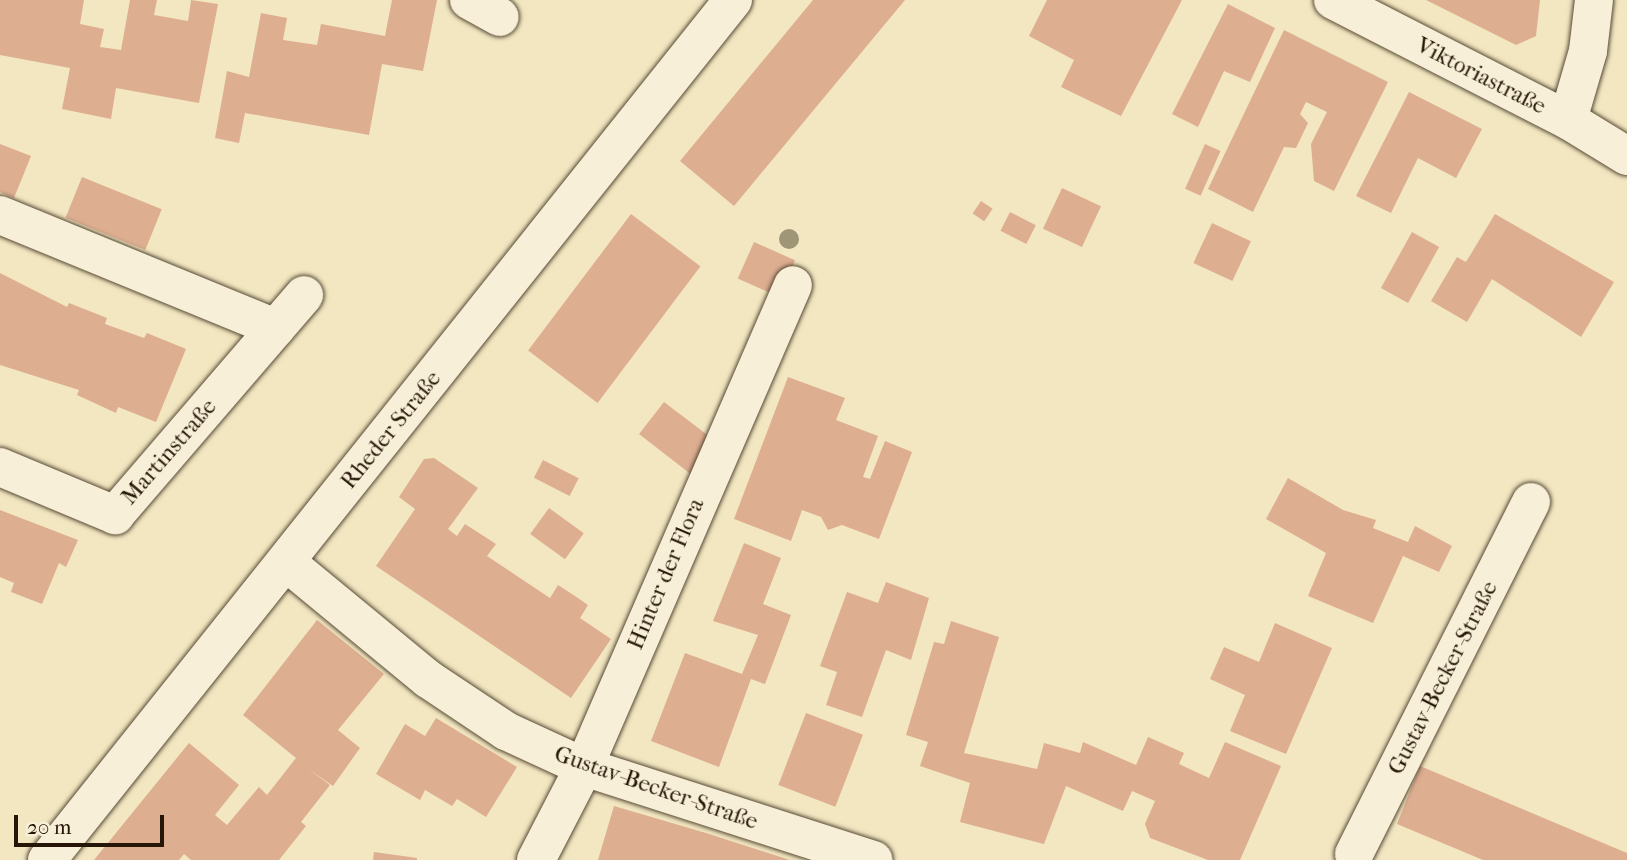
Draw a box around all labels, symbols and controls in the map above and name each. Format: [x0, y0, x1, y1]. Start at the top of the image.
street label: Viktoriastraße [1412, 32, 1550, 120]
street label: Rheder Straße [335, 365, 447, 495]
street label: Martinstraße [116, 393, 222, 511]
street label: Hinter der Flora [622, 494, 710, 654]
street label: Gustav-Becker-Straße [1382, 577, 1504, 779]
street label: Gustav-Becker-Straße [551, 740, 761, 836]
scale bar [18, 800, 168, 844]
text: 20 m [27, 815, 71, 839]

